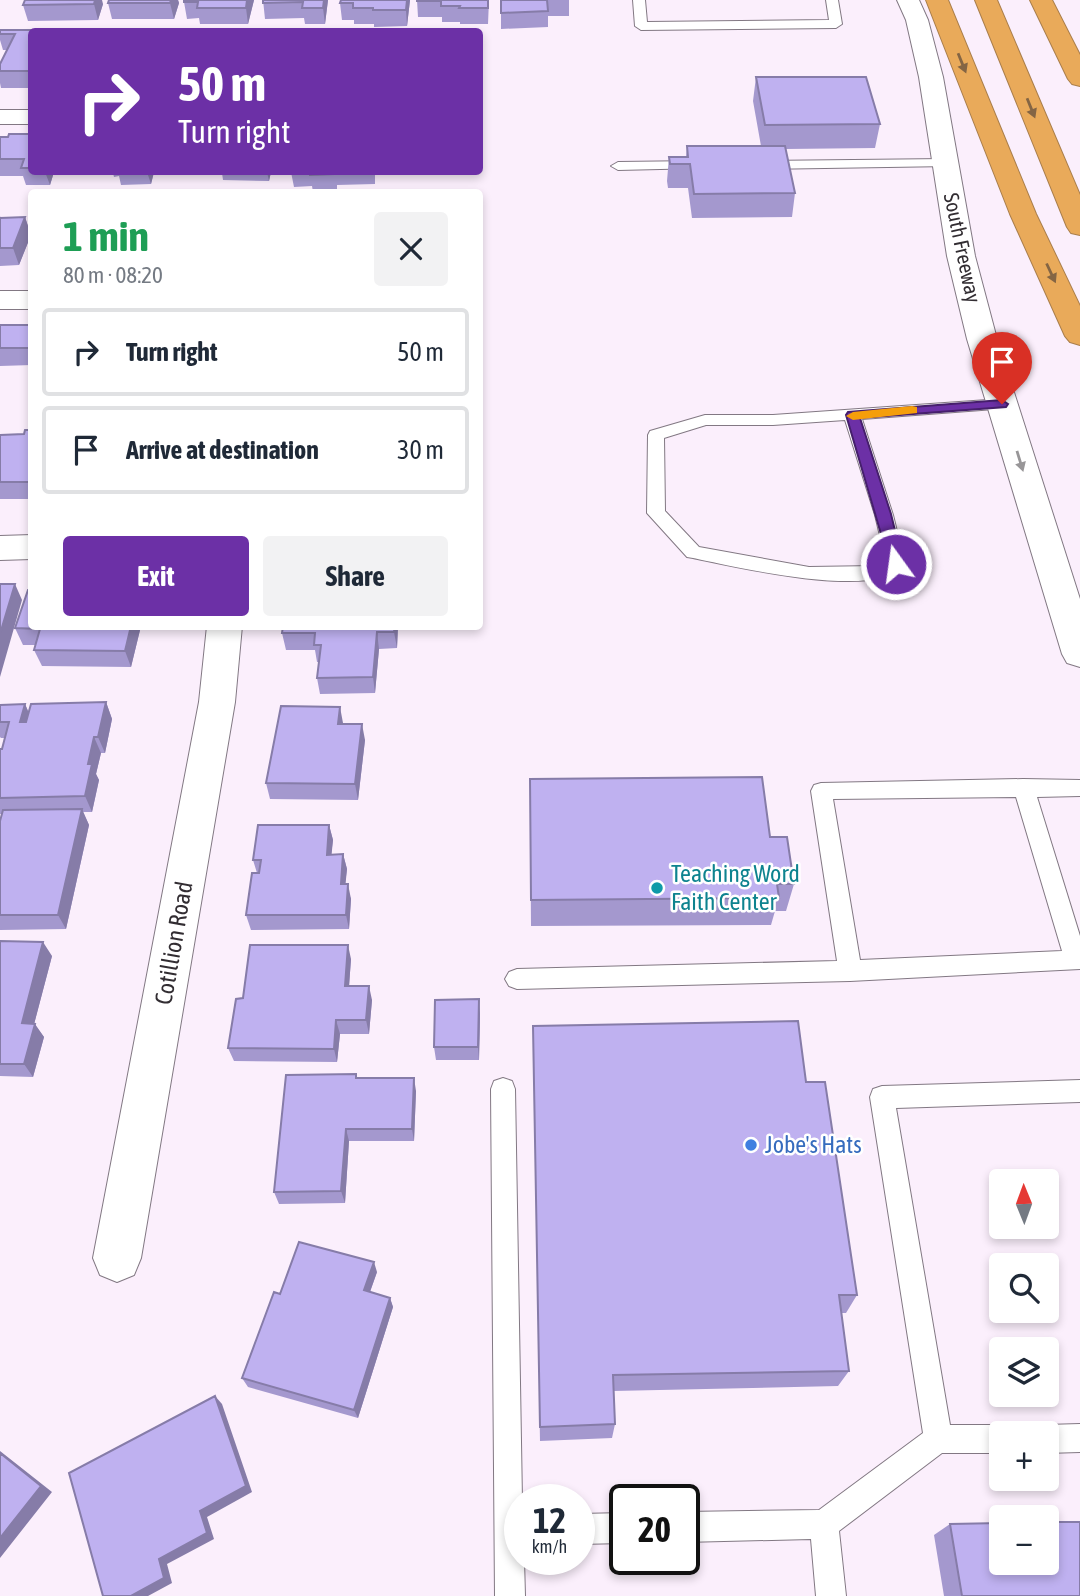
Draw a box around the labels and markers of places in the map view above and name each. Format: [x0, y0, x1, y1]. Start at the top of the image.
pin [972, 332, 1032, 404]
place label: Teaching Word Faith Center [671, 860, 800, 915]
marker: Teaching Word Faith Center [649, 880, 665, 896]
place label: Jobe's Hats [765, 1131, 862, 1158]
marker: Jobe's Hats [743, 1137, 759, 1153]

